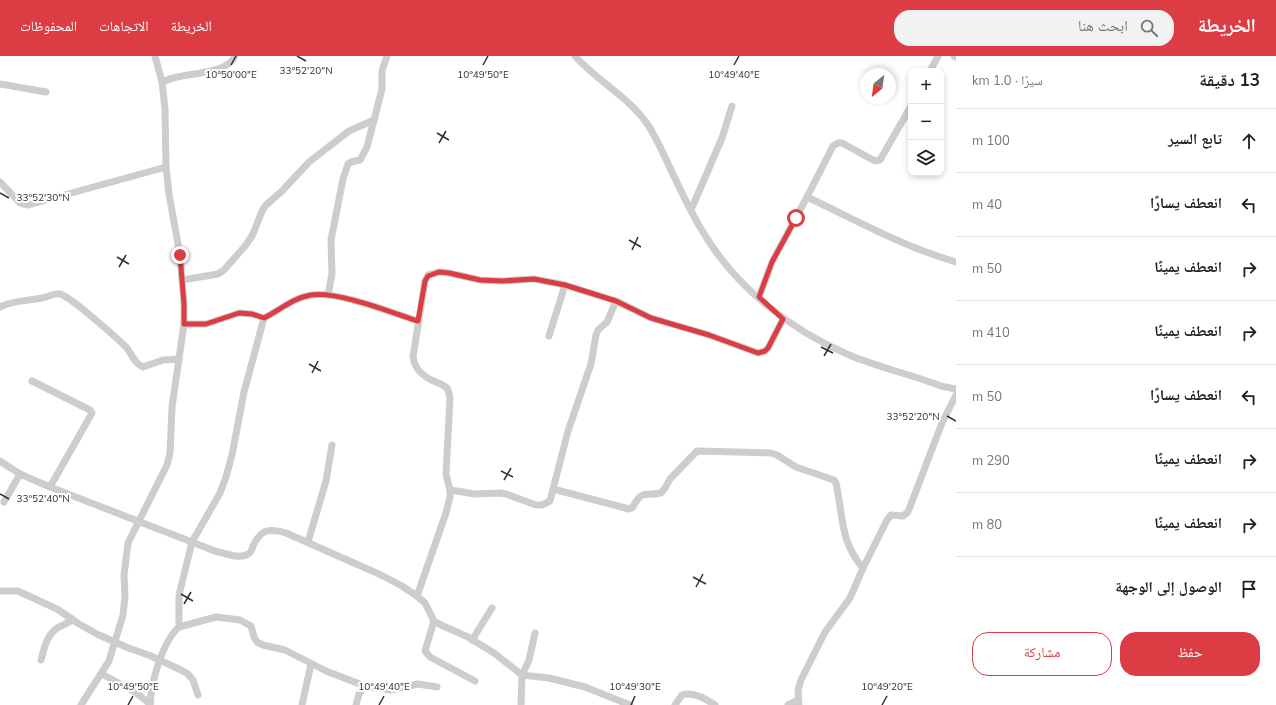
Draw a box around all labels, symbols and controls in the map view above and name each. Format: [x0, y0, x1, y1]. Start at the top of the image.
search box [894, 10, 1174, 46]
text: الخريطة [1198, 13, 1256, 39]
text: ابحث هنا [1078, 16, 1128, 36]
text: المحفوظات [20, 17, 77, 36]
text: الاتجاهات [99, 17, 149, 36]
text: الخريطة [171, 17, 212, 36]
icon: search [1138, 17, 1160, 39]
text: 33°52'20"N [279, 64, 333, 78]
text: 10°50'00"E [205, 68, 257, 82]
text: 10°49'50"E [457, 68, 509, 82]
text: 10°49'40"E [708, 68, 760, 82]
north arrow [860, 68, 896, 104]
map controls [908, 68, 944, 176]
button: + [908, 68, 944, 104]
text: 13 دقيقة [1199, 69, 1260, 92]
text: سيرًا · 1.0 km [972, 72, 1043, 90]
button: − [908, 104, 944, 140]
text: تابع السير [1168, 129, 1222, 149]
icon: ahead [1238, 130, 1260, 152]
text: 100 m [972, 132, 1010, 150]
button: layers [908, 140, 944, 176]
text: 33°52'30"N [16, 191, 70, 205]
text: انعطف يسارًا [1150, 193, 1222, 213]
icon: left [1238, 194, 1260, 216]
text: 40 m [972, 196, 1002, 214]
route start [787, 209, 805, 227]
route end [171, 246, 189, 264]
text: انعطف يمينًا [1154, 257, 1222, 277]
icon: right [1238, 258, 1260, 280]
text: 50 m [972, 260, 1002, 278]
text: انعطف يمينًا [1154, 321, 1222, 341]
icon: right [1238, 322, 1260, 344]
text: 410 m [972, 324, 1010, 342]
text: انعطف يسارًا [1150, 385, 1222, 405]
icon: left [1238, 386, 1260, 408]
text: 50 m [972, 388, 1002, 406]
text: 33°52'20"N [886, 410, 940, 424]
text: انعطف يمينًا [1154, 449, 1222, 469]
icon: right [1238, 450, 1260, 472]
text: 290 m [972, 452, 1010, 470]
text: 33°52'40"N [16, 492, 70, 506]
text: انعطف يمينًا [1154, 513, 1222, 533]
icon: right [1238, 514, 1260, 536]
text: 80 m [972, 516, 1002, 534]
text: الوصول إلى الوجهة [1115, 577, 1222, 597]
icon: arrive [1238, 578, 1260, 600]
button: مشاركة [972, 632, 1112, 676]
button: حفظ [1120, 632, 1260, 676]
text: 10°49'50"E [107, 680, 159, 694]
text: 10°49'40"E [358, 680, 410, 694]
text: 10°49'30"E [609, 680, 661, 694]
text: 10°49'20"E [861, 680, 913, 694]

